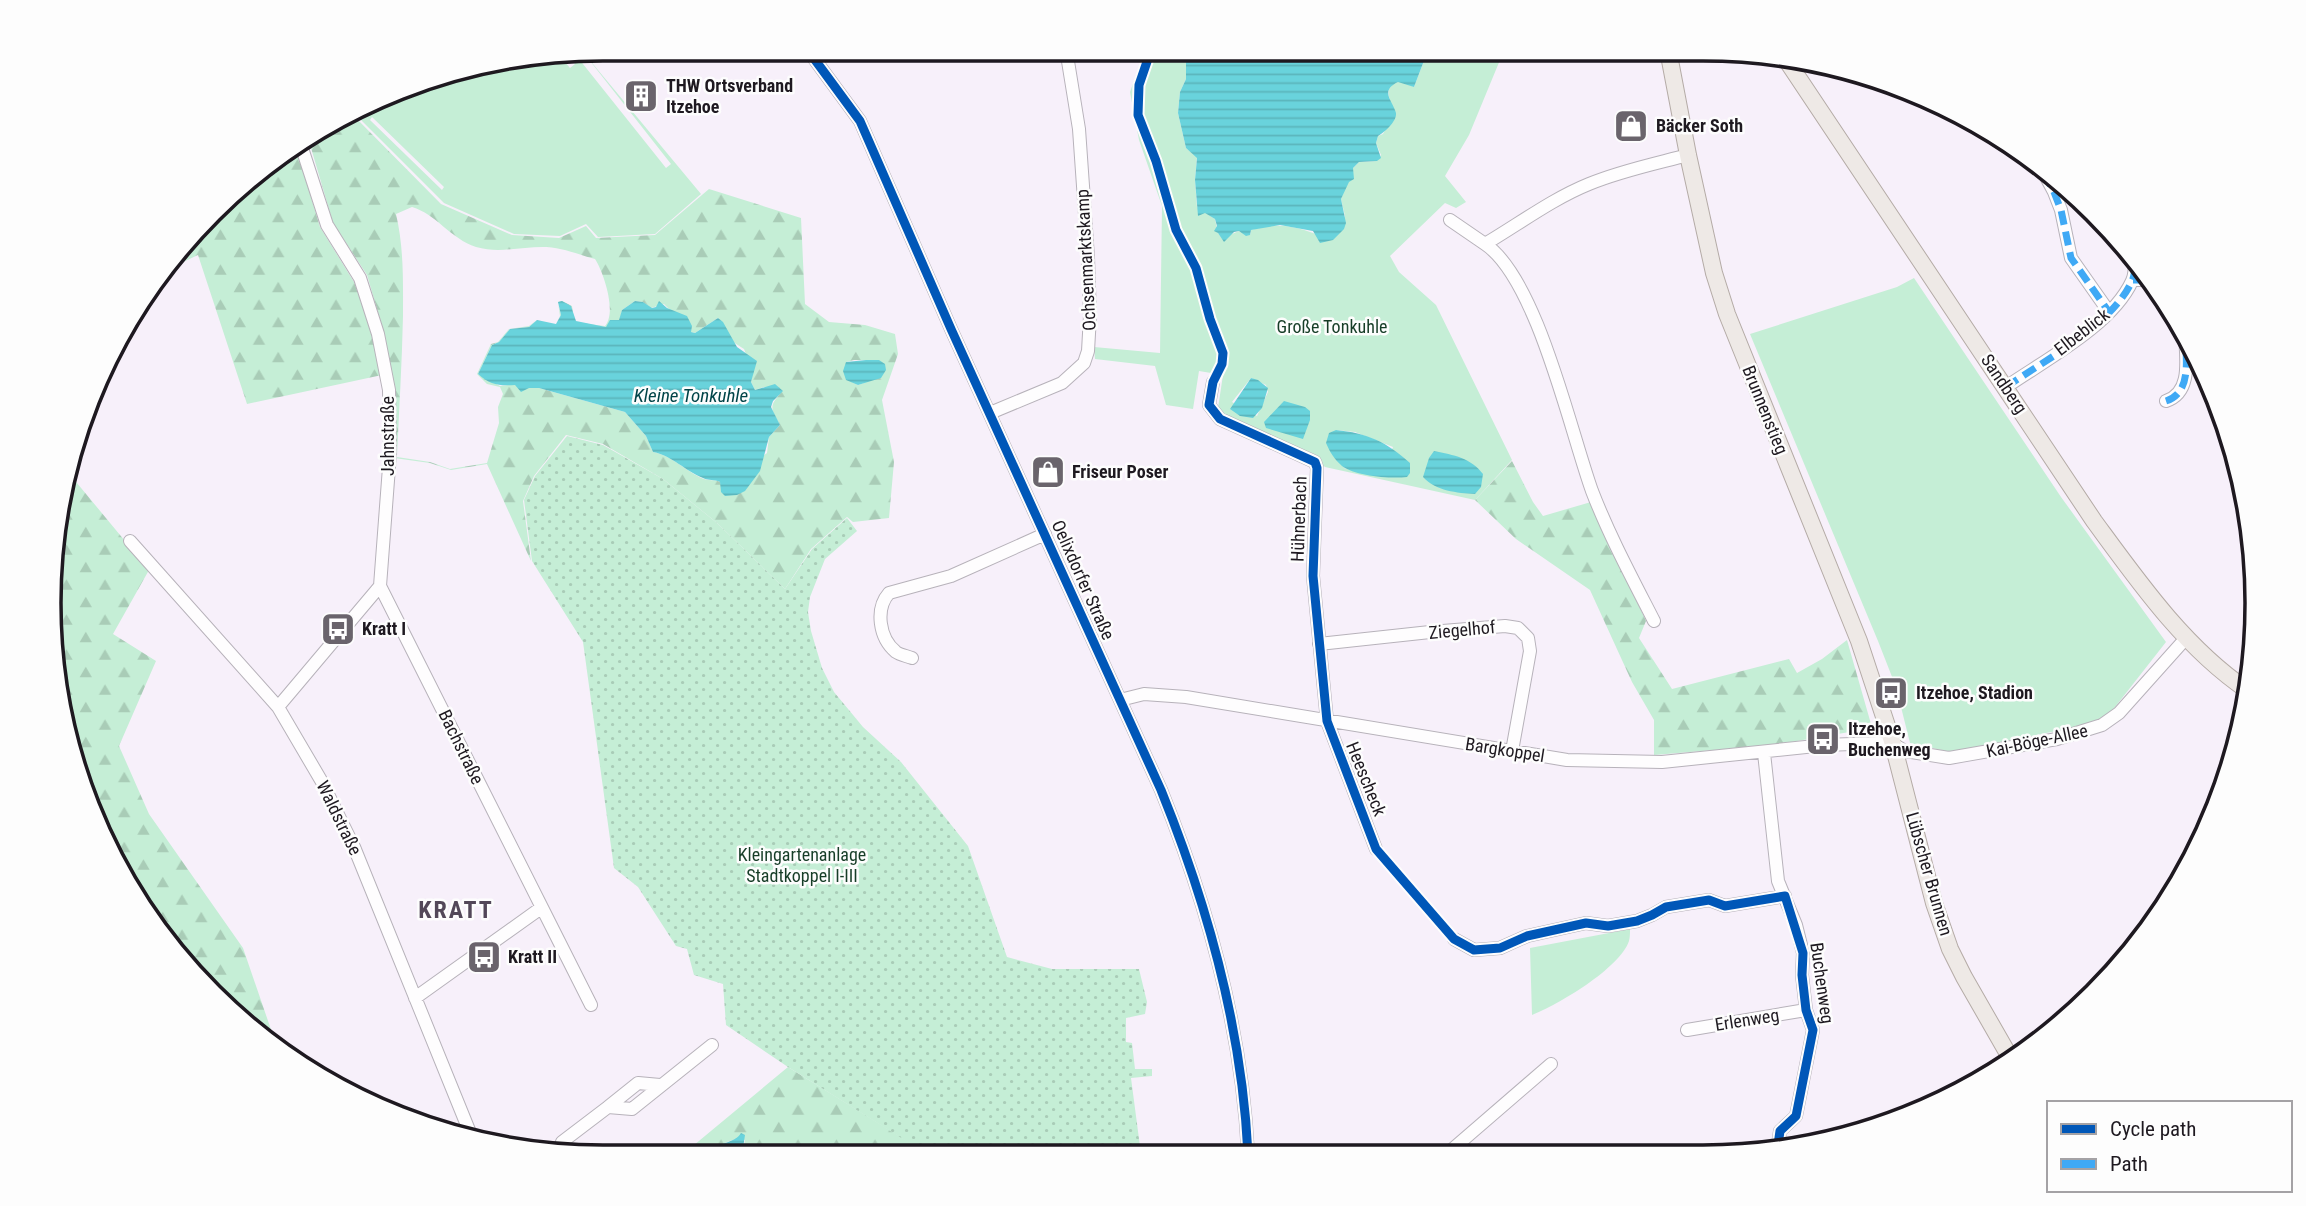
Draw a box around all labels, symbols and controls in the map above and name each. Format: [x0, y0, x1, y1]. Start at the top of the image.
place label: THW Ortsverband Itzehoe [666, 75, 793, 117]
building icon: THW Ortsverband Itzehoe [622, 77, 660, 115]
shop icon: Bäcker Soth [1612, 107, 1650, 145]
place label: Bäcker Soth [1656, 115, 1743, 136]
street label: Ochsenmarktskamp [1071, 189, 1100, 331]
street label: Elbeblick [2050, 304, 2113, 360]
park label: Große Tonkuhle [1277, 316, 1387, 337]
street label: Sandberg [1977, 350, 2032, 417]
street label: Brunnenstieg [1738, 362, 1793, 457]
water label: Kleine Tonkuhle [634, 384, 748, 407]
street label: Jahnstraße [377, 396, 398, 476]
shop icon: Friseur Poser [1029, 453, 1067, 491]
place label: Friseur Poser [1072, 461, 1168, 482]
street label: Hühnerbach [1287, 476, 1310, 562]
street label: Oelixdorfer Straße [1048, 517, 1119, 643]
bus stop icon: Kratt I [319, 610, 357, 648]
street label: Ziegelhof [1428, 616, 1496, 643]
place label: Kratt I [362, 618, 406, 639]
bus stop icon: Itzehoe, Stadion [1872, 674, 1910, 712]
place label: Itzehoe, Stadion [1916, 682, 2033, 703]
street label: Bachstraße [434, 706, 489, 788]
place label: Itzehoe, Buchenweg [1848, 718, 1931, 760]
bus stop icon: Itzehoe, Buchenweg [1804, 720, 1842, 758]
street label: Kai-Böge-Allee [1984, 720, 2090, 762]
street label: Bargkoppel [1464, 733, 1546, 766]
street label: Heescheck [1342, 739, 1391, 819]
street label: Waldstraße [312, 777, 366, 858]
street label: Lübscher Brunnen [1902, 810, 1957, 938]
park label: Kleingartenanlage Stadtkoppel I-III [738, 844, 866, 886]
district label: KRATT [418, 896, 494, 924]
bus stop icon: Kratt II [465, 938, 503, 976]
street label: Buchenweg [1806, 941, 1839, 1025]
place label: Kratt II [508, 946, 557, 967]
street label: Erlenweg [1713, 1004, 1781, 1035]
legend [2047, 1101, 2292, 1192]
text: Cycle path [2110, 1117, 2196, 1141]
text: Path [2110, 1152, 2148, 1176]

